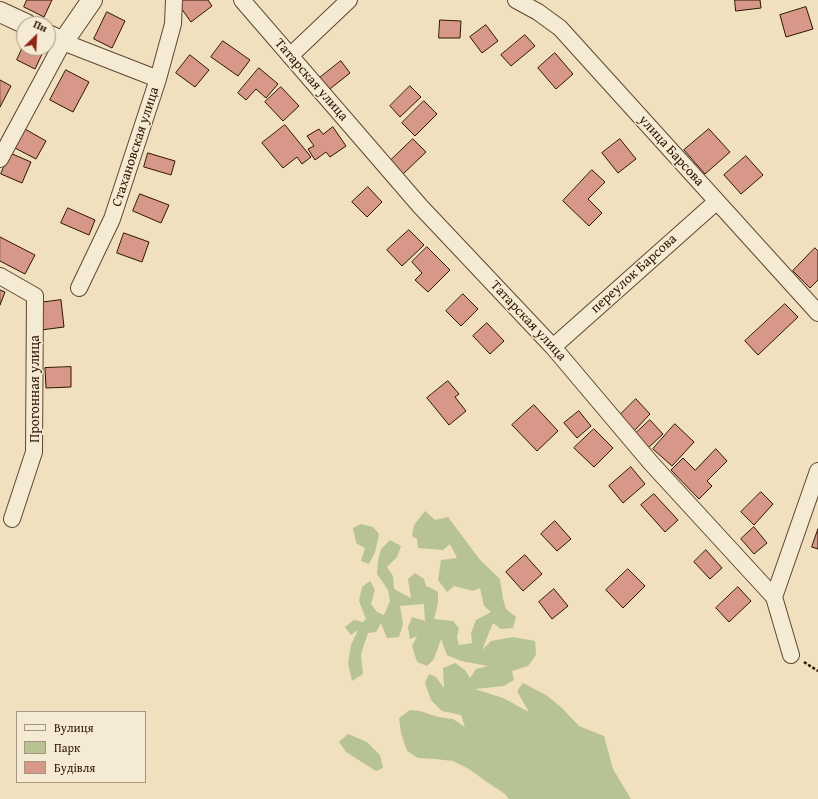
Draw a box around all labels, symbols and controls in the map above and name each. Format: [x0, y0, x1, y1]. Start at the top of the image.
north arrow [16, 16, 56, 56]
text: Пн [31, 16, 50, 36]
street label: Татарская улица [271, 35, 351, 125]
street label: Стахановская улица [109, 85, 163, 209]
street label: улица Барсова [635, 112, 707, 190]
street label: переулок Барсова [588, 231, 680, 317]
street label: Татарская улица [487, 277, 569, 365]
street label: Прогонная улица [27, 335, 43, 443]
legend [16, 711, 146, 783]
text: Вулиця [54, 719, 94, 736]
text: Парк [54, 739, 80, 756]
text: Будівля [54, 759, 95, 776]

